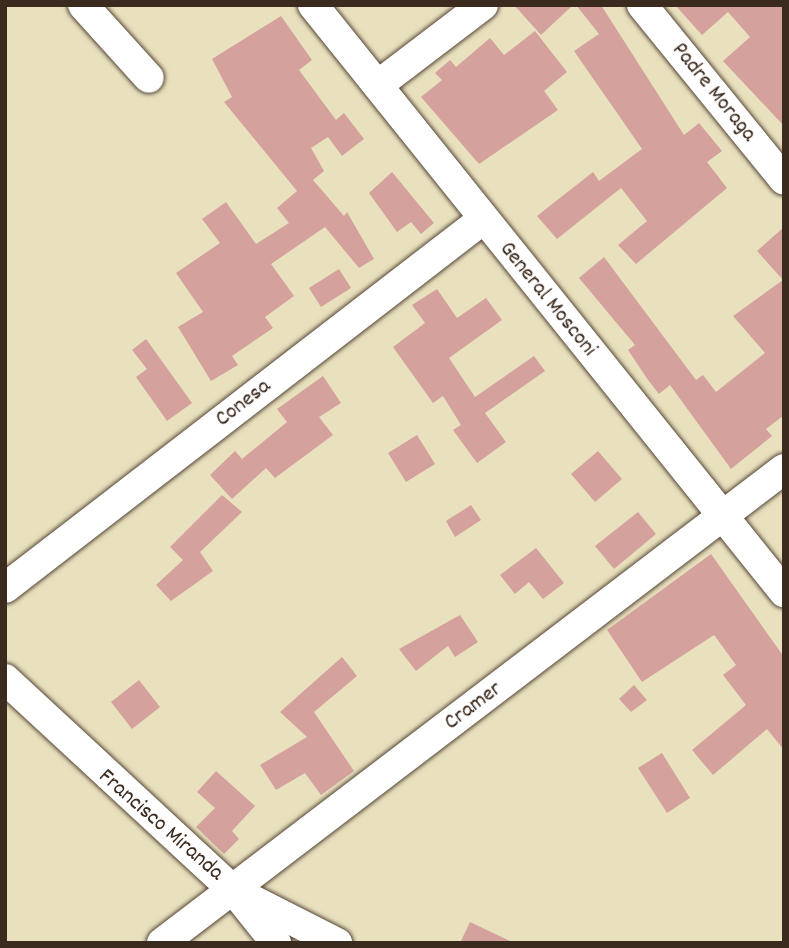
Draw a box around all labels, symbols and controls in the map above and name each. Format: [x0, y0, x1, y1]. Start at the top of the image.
street label: Padre Moraga [665, 38, 761, 148]
street label: General Mosconi [492, 237, 602, 363]
street label: Conesa [211, 374, 277, 434]
street label: Cramer [440, 676, 508, 738]
street label: Francisco Miranda [92, 764, 228, 888]

